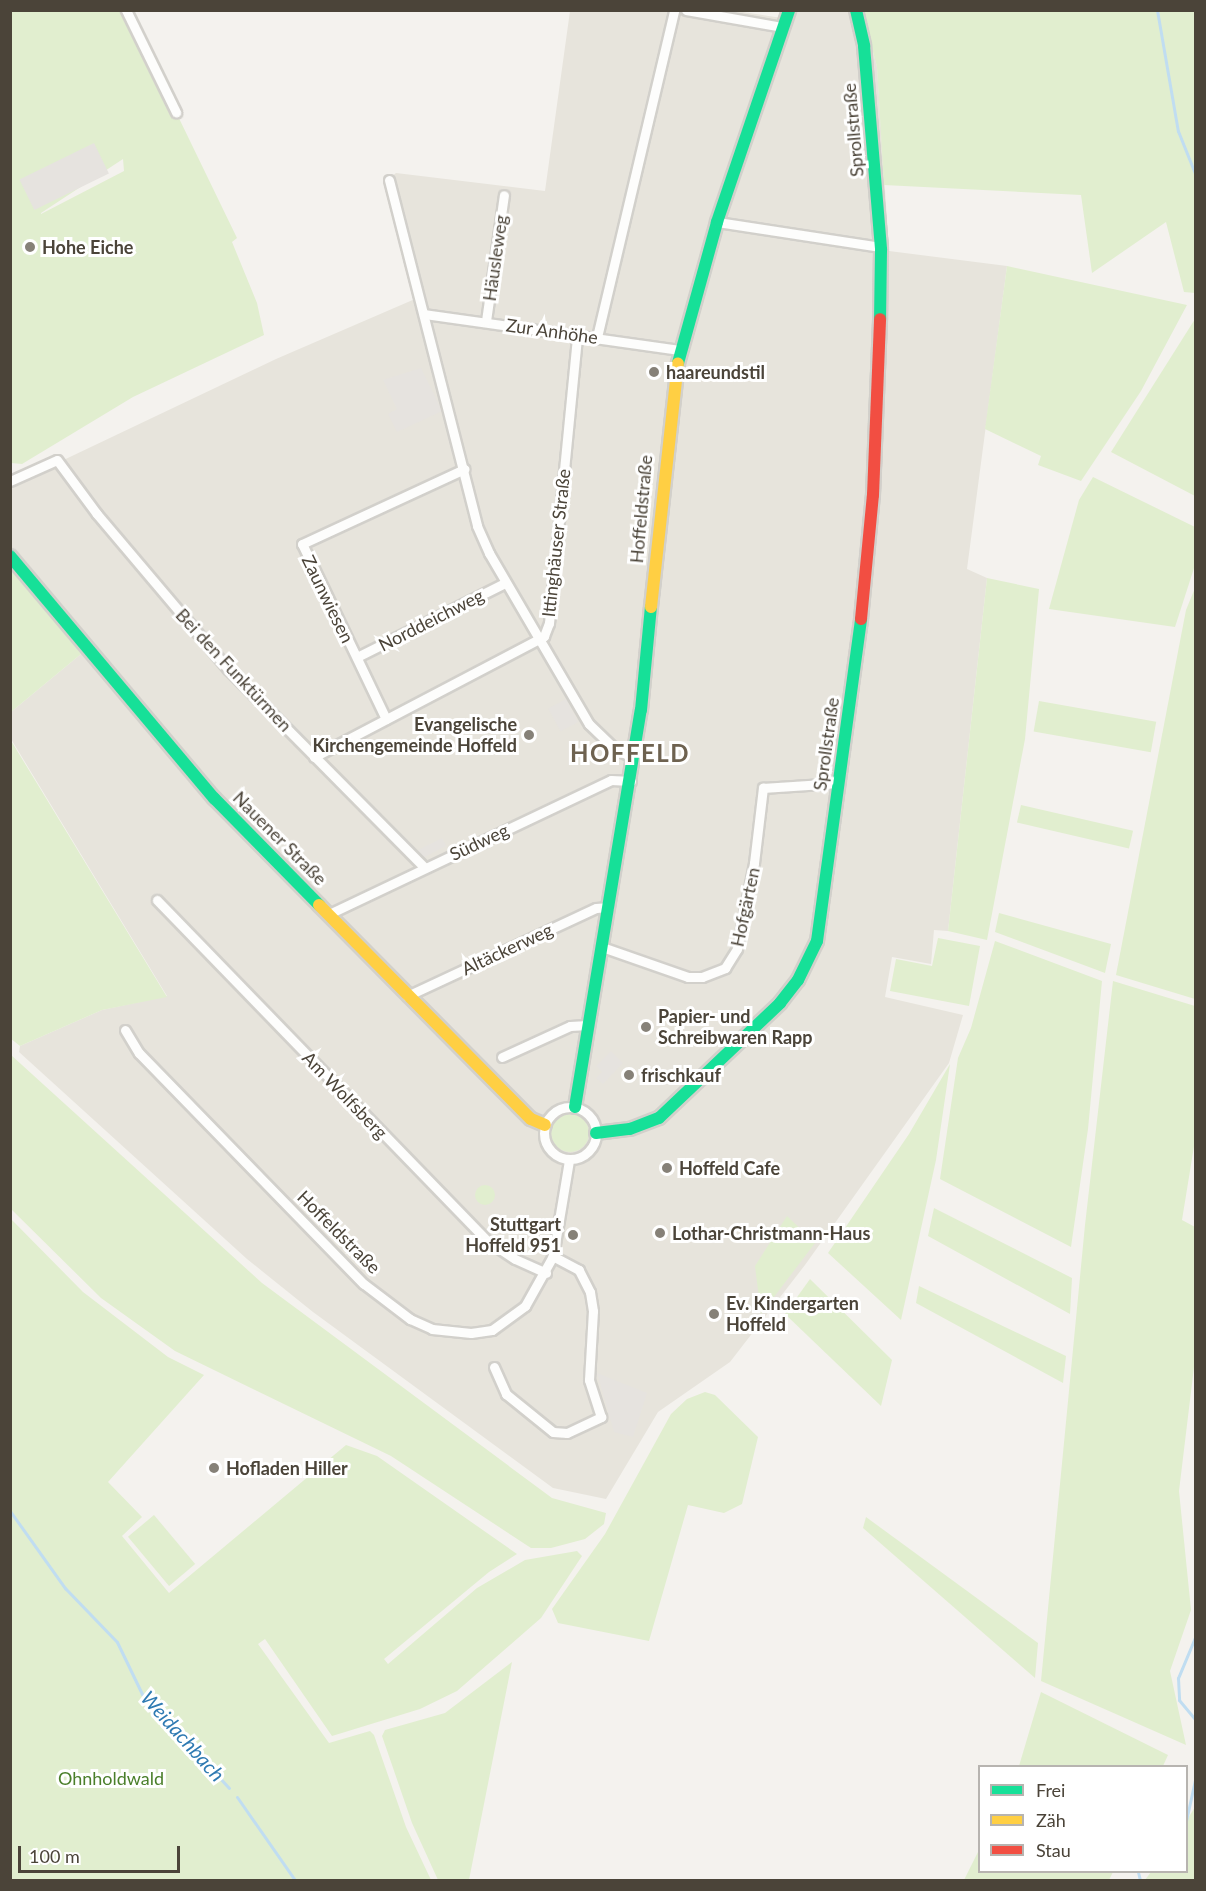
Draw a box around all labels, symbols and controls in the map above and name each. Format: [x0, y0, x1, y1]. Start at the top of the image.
street label: Sprollstraße [838, 82, 868, 178]
street label: Häusleweg [478, 214, 512, 302]
place label: Hohe Eiche [42, 236, 133, 258]
marker: Hohe Eiche [23, 240, 37, 254]
street label: Zur Anhöhe [504, 314, 600, 348]
place label: haareundstil [666, 361, 765, 383]
marker: haareundstil [647, 365, 661, 379]
street label: Hoffeldstraße [626, 454, 656, 564]
street label: Ittinghäuser Straße [537, 468, 575, 618]
street label: Zaunwiesen [297, 552, 359, 646]
street label: Norddeichweg [375, 584, 487, 656]
street label: Bei den Funktürmen [171, 604, 297, 736]
street label: Sprollstraße [809, 696, 843, 792]
place label: Evangelische Kirchengemeinde Hoffeld [312, 714, 517, 756]
marker: Evangelische Kirchengemeinde Hoffeld [522, 728, 536, 742]
district label: HOFFELD [570, 739, 690, 767]
street label: Nauener Straße [229, 787, 331, 889]
street label: Südweg [446, 819, 512, 865]
street label: Hofgärten [726, 865, 764, 949]
street label: Altäckerweg [458, 919, 556, 979]
place label: Papier- und Schreibwaren Rapp [658, 1006, 812, 1048]
marker: Papier- und Schreibwaren Rapp [639, 1020, 653, 1034]
street label: Am Wolfsberg [298, 1047, 392, 1143]
place label: frischkauf [641, 1064, 721, 1086]
marker: frischkauf [622, 1068, 636, 1082]
place label: Hoffeld Cafe [679, 1157, 780, 1179]
marker: Hoffeld Cafe [660, 1161, 674, 1175]
street label: Hoffeldstraße [293, 1186, 385, 1278]
place label: Stuttgart Hoffeld 951 [465, 1214, 561, 1256]
place label: Lothar-Christmann-Haus [672, 1222, 870, 1244]
marker: Lothar-Christmann-Haus [653, 1226, 667, 1240]
marker: Stuttgart Hoffeld 951 [566, 1228, 580, 1242]
place label: Ev. Kindergarten Hoffeld [726, 1293, 859, 1336]
marker: Ev. Kindergarten Hoffeld [707, 1307, 721, 1321]
place label: Hofladen Hiller [226, 1457, 348, 1479]
marker: Hofladen Hiller [207, 1461, 221, 1475]
water label: Weidachbach [136, 1686, 230, 1786]
legend [978, 1765, 1188, 1873]
park label: Ohnholdwald [58, 1767, 164, 1789]
text: Frei [1036, 1779, 1065, 1801]
text: Zäh [1036, 1809, 1066, 1831]
scale bar [21, 1834, 183, 1872]
text: Stau [1036, 1839, 1071, 1861]
text: 100 m [29, 1845, 80, 1867]

